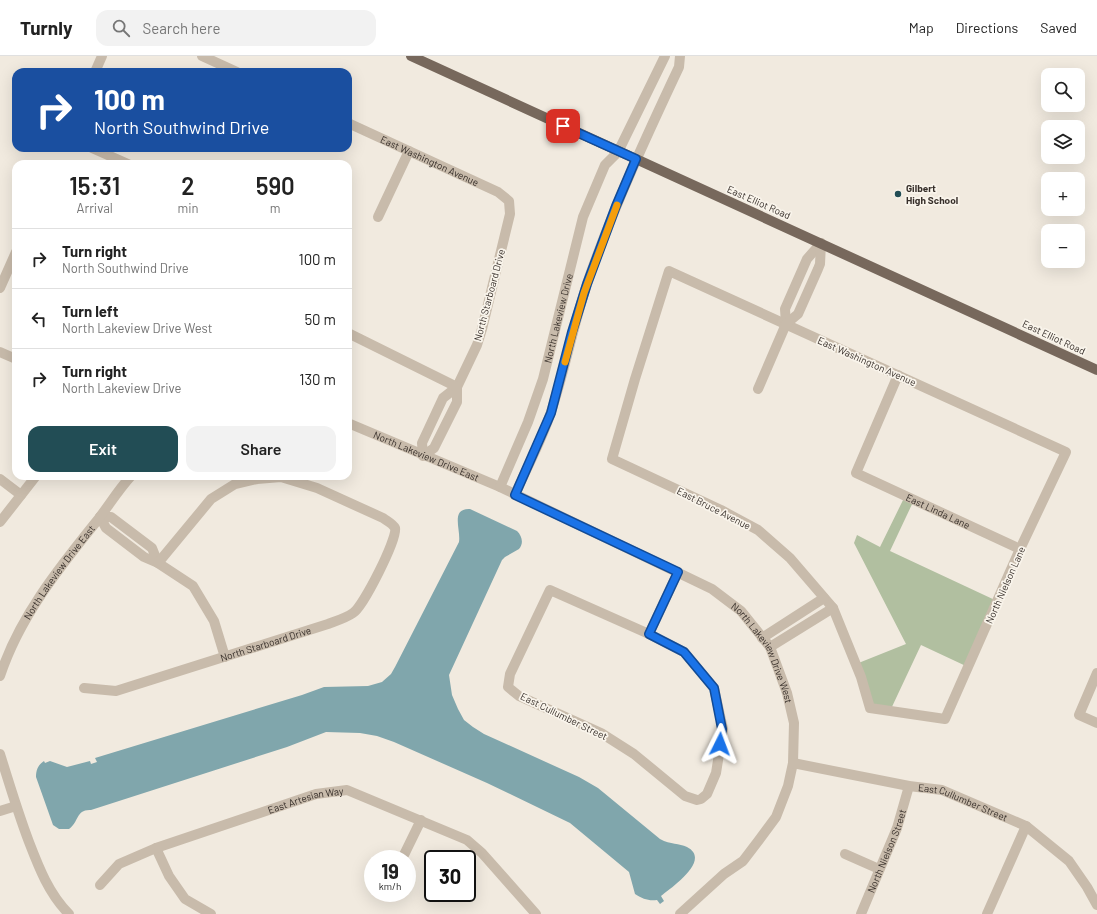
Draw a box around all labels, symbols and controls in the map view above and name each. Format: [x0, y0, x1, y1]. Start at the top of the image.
search box [96, 10, 376, 46]
text: Turnly [20, 16, 72, 39]
icon: search [110, 17, 132, 39]
text: Search here [142, 19, 220, 37]
text: Map [909, 19, 934, 36]
text: Directions [956, 19, 1018, 36]
text: Saved [1040, 19, 1077, 36]
map controls [1041, 68, 1085, 268]
button: search [1041, 68, 1085, 112]
text: 100 m [94, 82, 165, 116]
icon: right [28, 84, 80, 136]
pin [546, 109, 580, 143]
icon: arrive [552, 115, 574, 137]
text: North Southwind Drive [94, 116, 269, 138]
button: layers [1041, 120, 1085, 164]
street label: East Washington Avenue [379, 133, 481, 188]
text: 15:31 [69, 171, 120, 200]
text: 2 [181, 171, 195, 200]
text: 590 [256, 171, 295, 200]
button: + [1041, 172, 1085, 216]
place label: Gilbert High School [906, 182, 958, 206]
street label: East Elliot Road [726, 183, 792, 221]
marker: Gilbert High School [893, 189, 903, 199]
text: Arrival [77, 200, 113, 216]
text: min [177, 200, 198, 216]
text: m [270, 200, 281, 216]
button: − [1041, 224, 1085, 268]
text: Turn right [62, 242, 127, 260]
icon: right [28, 248, 50, 270]
street label: North Starboard Drive [471, 248, 507, 342]
text: 100 m [298, 250, 336, 268]
text: North Southwind Drive [62, 260, 189, 276]
street label: North Lakeview Drive [541, 272, 575, 364]
text: Turn left [62, 302, 118, 320]
icon: left [28, 308, 50, 330]
text: 50 m [304, 310, 336, 328]
street label: East Elliot Road [1021, 317, 1087, 357]
text: North Lakeview Drive West [62, 320, 213, 336]
street label: East Washington Avenue [816, 334, 918, 388]
text: Turn right [62, 362, 127, 380]
icon: right [28, 368, 50, 390]
text: 130 m [299, 370, 336, 388]
text: North Lakeview Drive [62, 380, 181, 396]
button: Exit [28, 426, 178, 472]
button: Share [186, 426, 336, 472]
street label: North Lakeview Drive East [372, 428, 481, 484]
street label: East Bruce Avenue [675, 484, 753, 532]
street label: East Linda Lane [904, 491, 972, 531]
street label: North Lakeview Drive East [21, 522, 97, 622]
street label: North Nielson Lane [983, 545, 1027, 625]
street label: North Lakeview Drive West [729, 600, 795, 705]
street label: North Starboard Drive [219, 624, 312, 664]
street label: East Cullumber Street [519, 690, 610, 742]
position arrow [699, 723, 741, 765]
street label: East Cullumber Street [917, 781, 1010, 824]
street label: East Artesian Way [266, 784, 344, 816]
street label: North Nielson Street [865, 807, 908, 895]
speed limit sign: 30 [424, 850, 476, 902]
text: 19 [381, 859, 399, 883]
text: km/h [379, 880, 401, 892]

